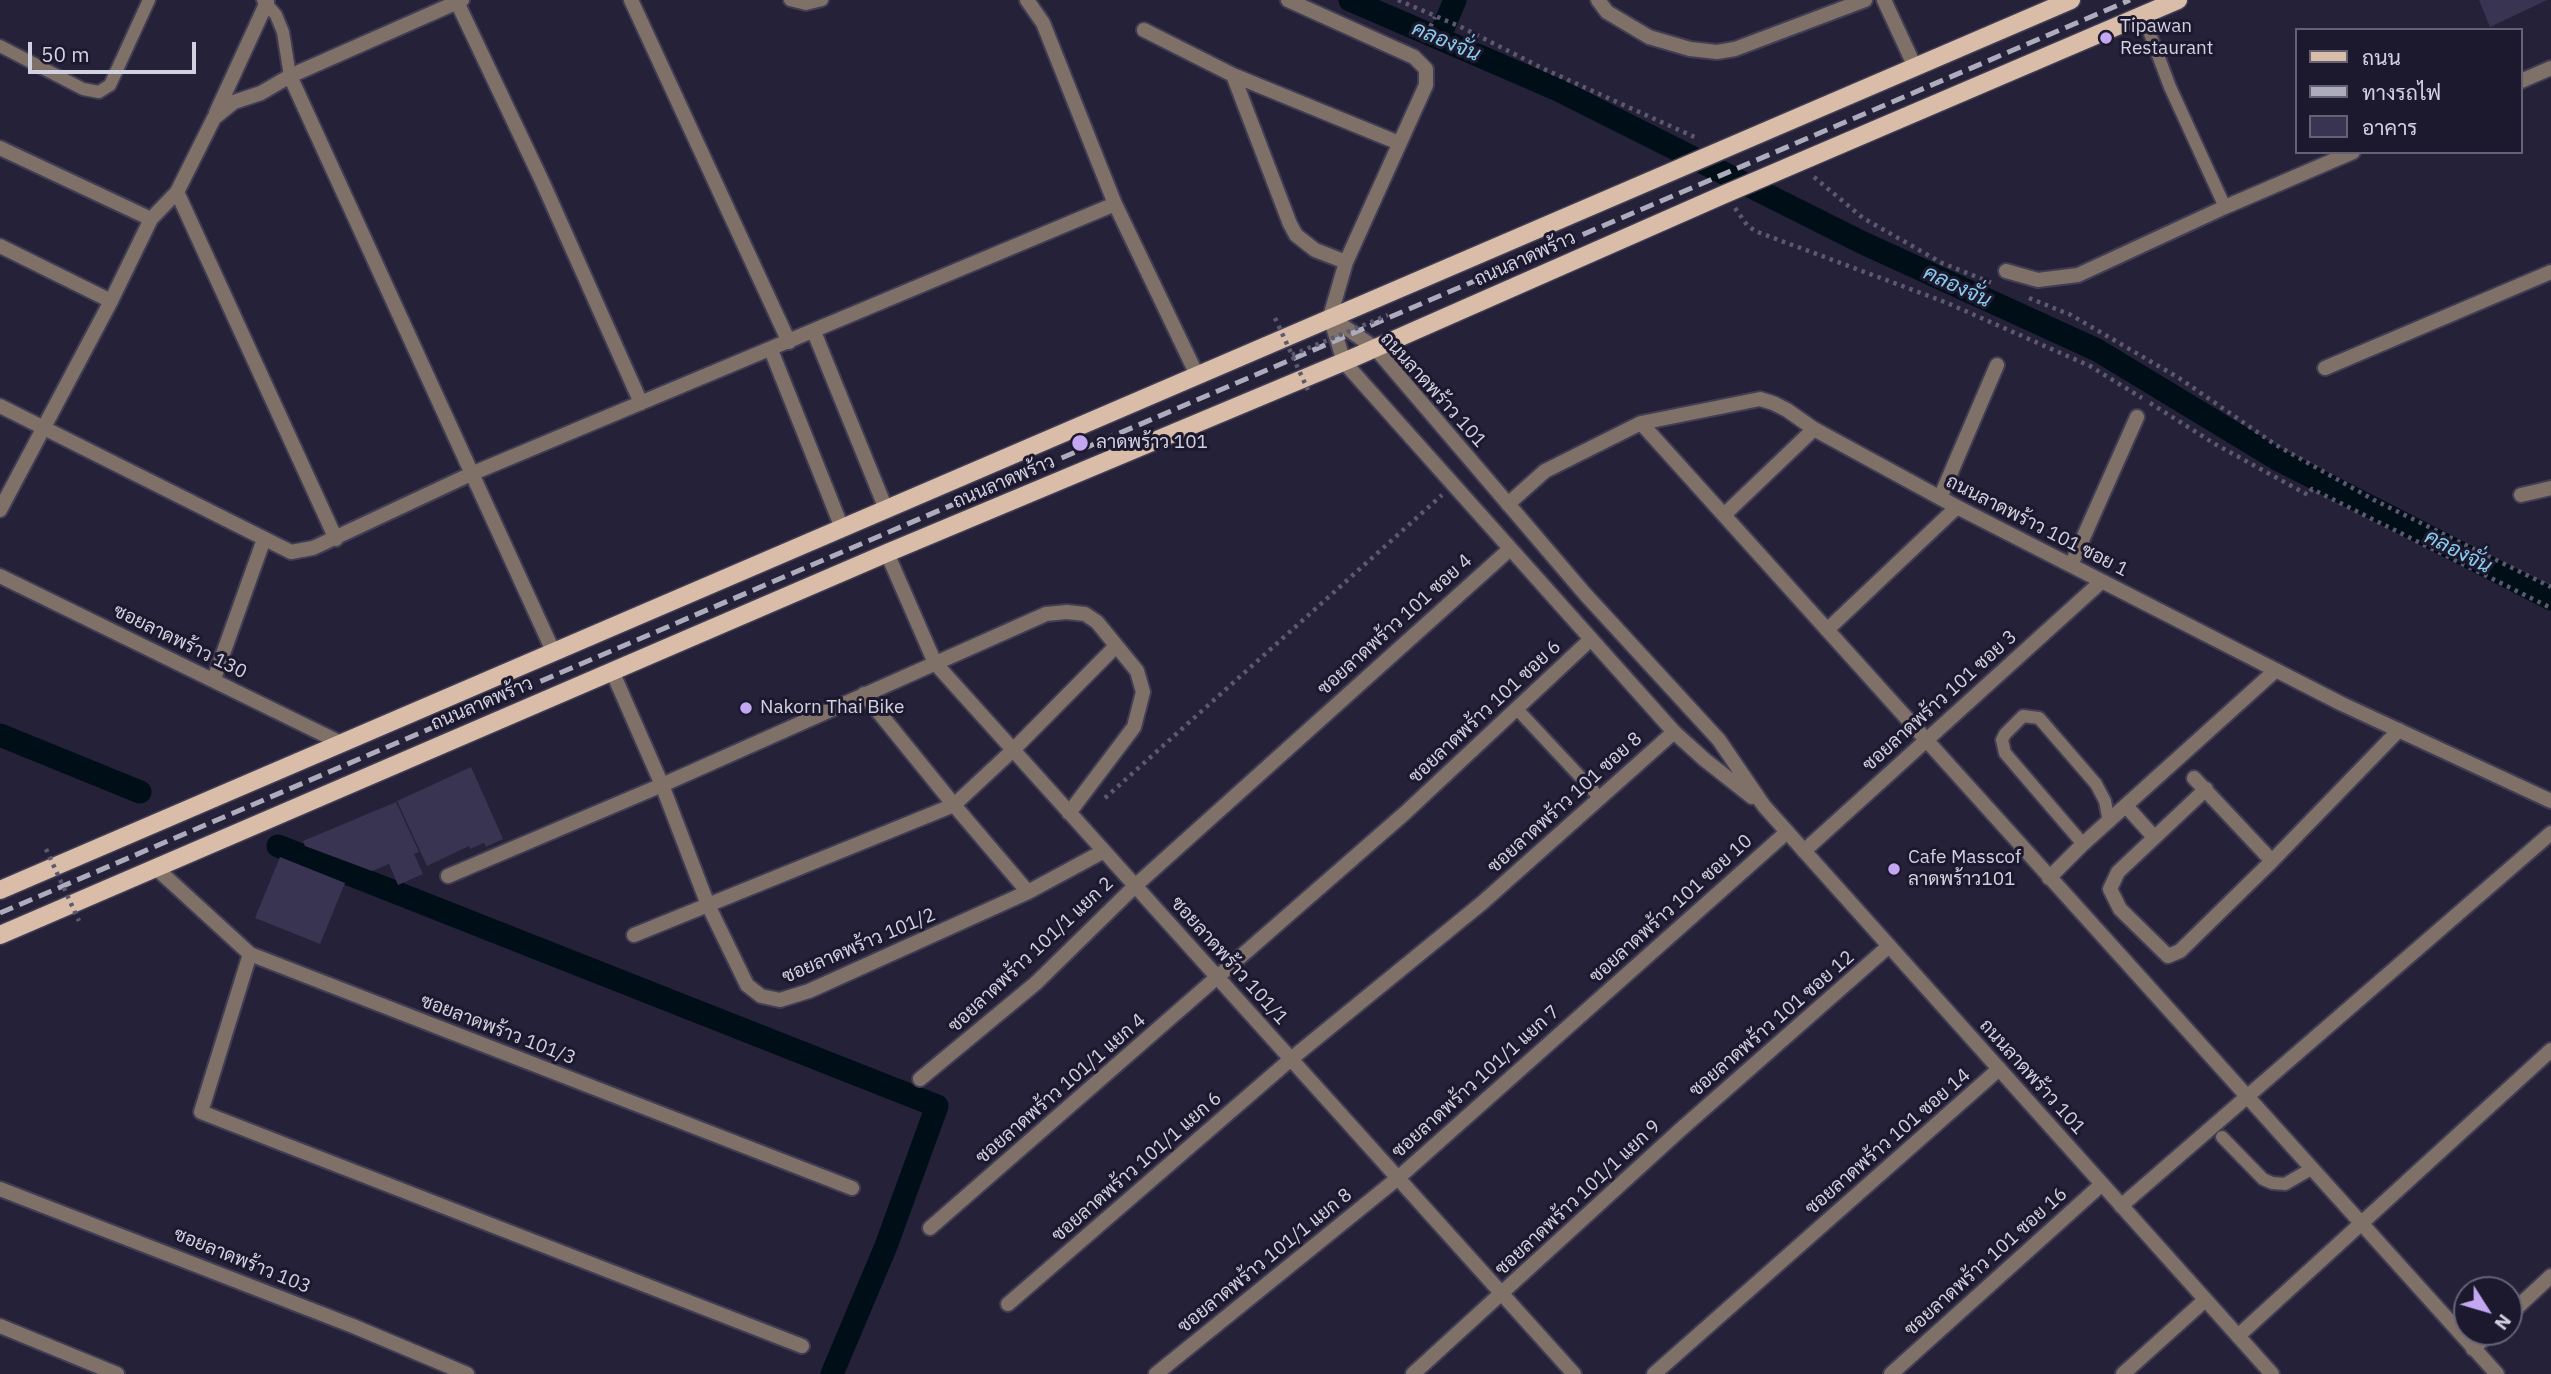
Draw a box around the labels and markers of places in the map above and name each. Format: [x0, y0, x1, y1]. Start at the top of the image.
place label: Tipawan Restaurant [2120, 16, 2214, 60]
marker: Tipawan Restaurant [2098, 30, 2114, 46]
place label: ลาดพร้าว 101 [1096, 432, 1208, 454]
marker: ลาดพร้าว 101 [1070, 433, 1090, 453]
place label: Nakorn Thai Bike [760, 697, 904, 719]
marker: Nakorn Thai Bike [738, 700, 754, 716]
place label: Cafe Masscof ลาดพร้าว101 [1908, 847, 2021, 891]
marker: Cafe Masscof ลาดพร้าว101 [1886, 861, 1902, 877]

